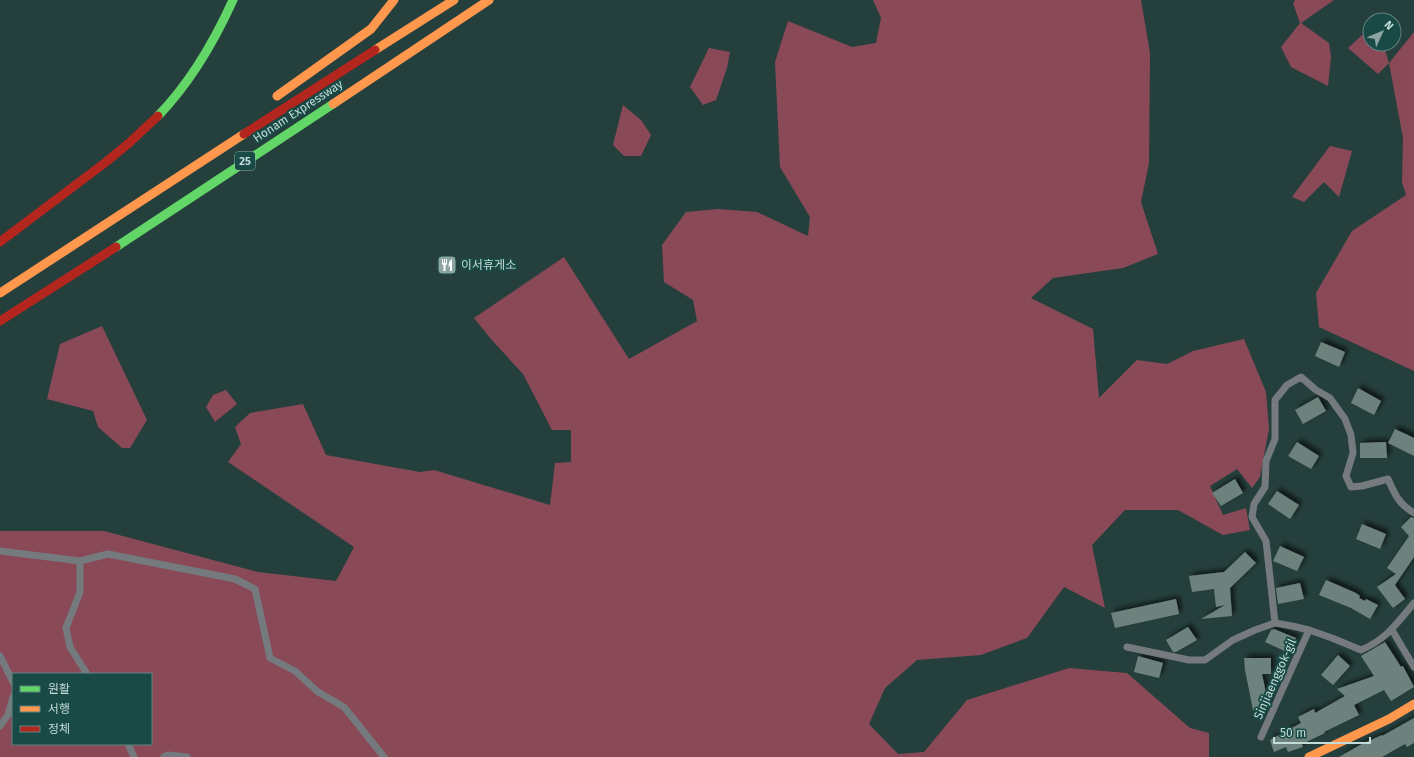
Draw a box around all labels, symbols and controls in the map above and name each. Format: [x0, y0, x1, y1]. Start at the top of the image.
north arrow [1362, 12, 1402, 52]
text: N [1382, 18, 1396, 33]
street label: Honam Expressway [251, 77, 346, 145]
road number: 25 [235, 152, 255, 170]
restaurant icon: 이서휴게소 [436, 254, 458, 276]
place label: 이서휴게소 [461, 258, 516, 272]
street label: Sinjiaenggok-gil [1251, 636, 1299, 721]
legend [12, 673, 152, 745]
text: 원활 [48, 682, 70, 696]
text: 서행 [48, 702, 70, 716]
scale bar [1274, 719, 1370, 745]
text: 정체 [48, 722, 70, 736]
text: 50 m [1280, 726, 1306, 740]

